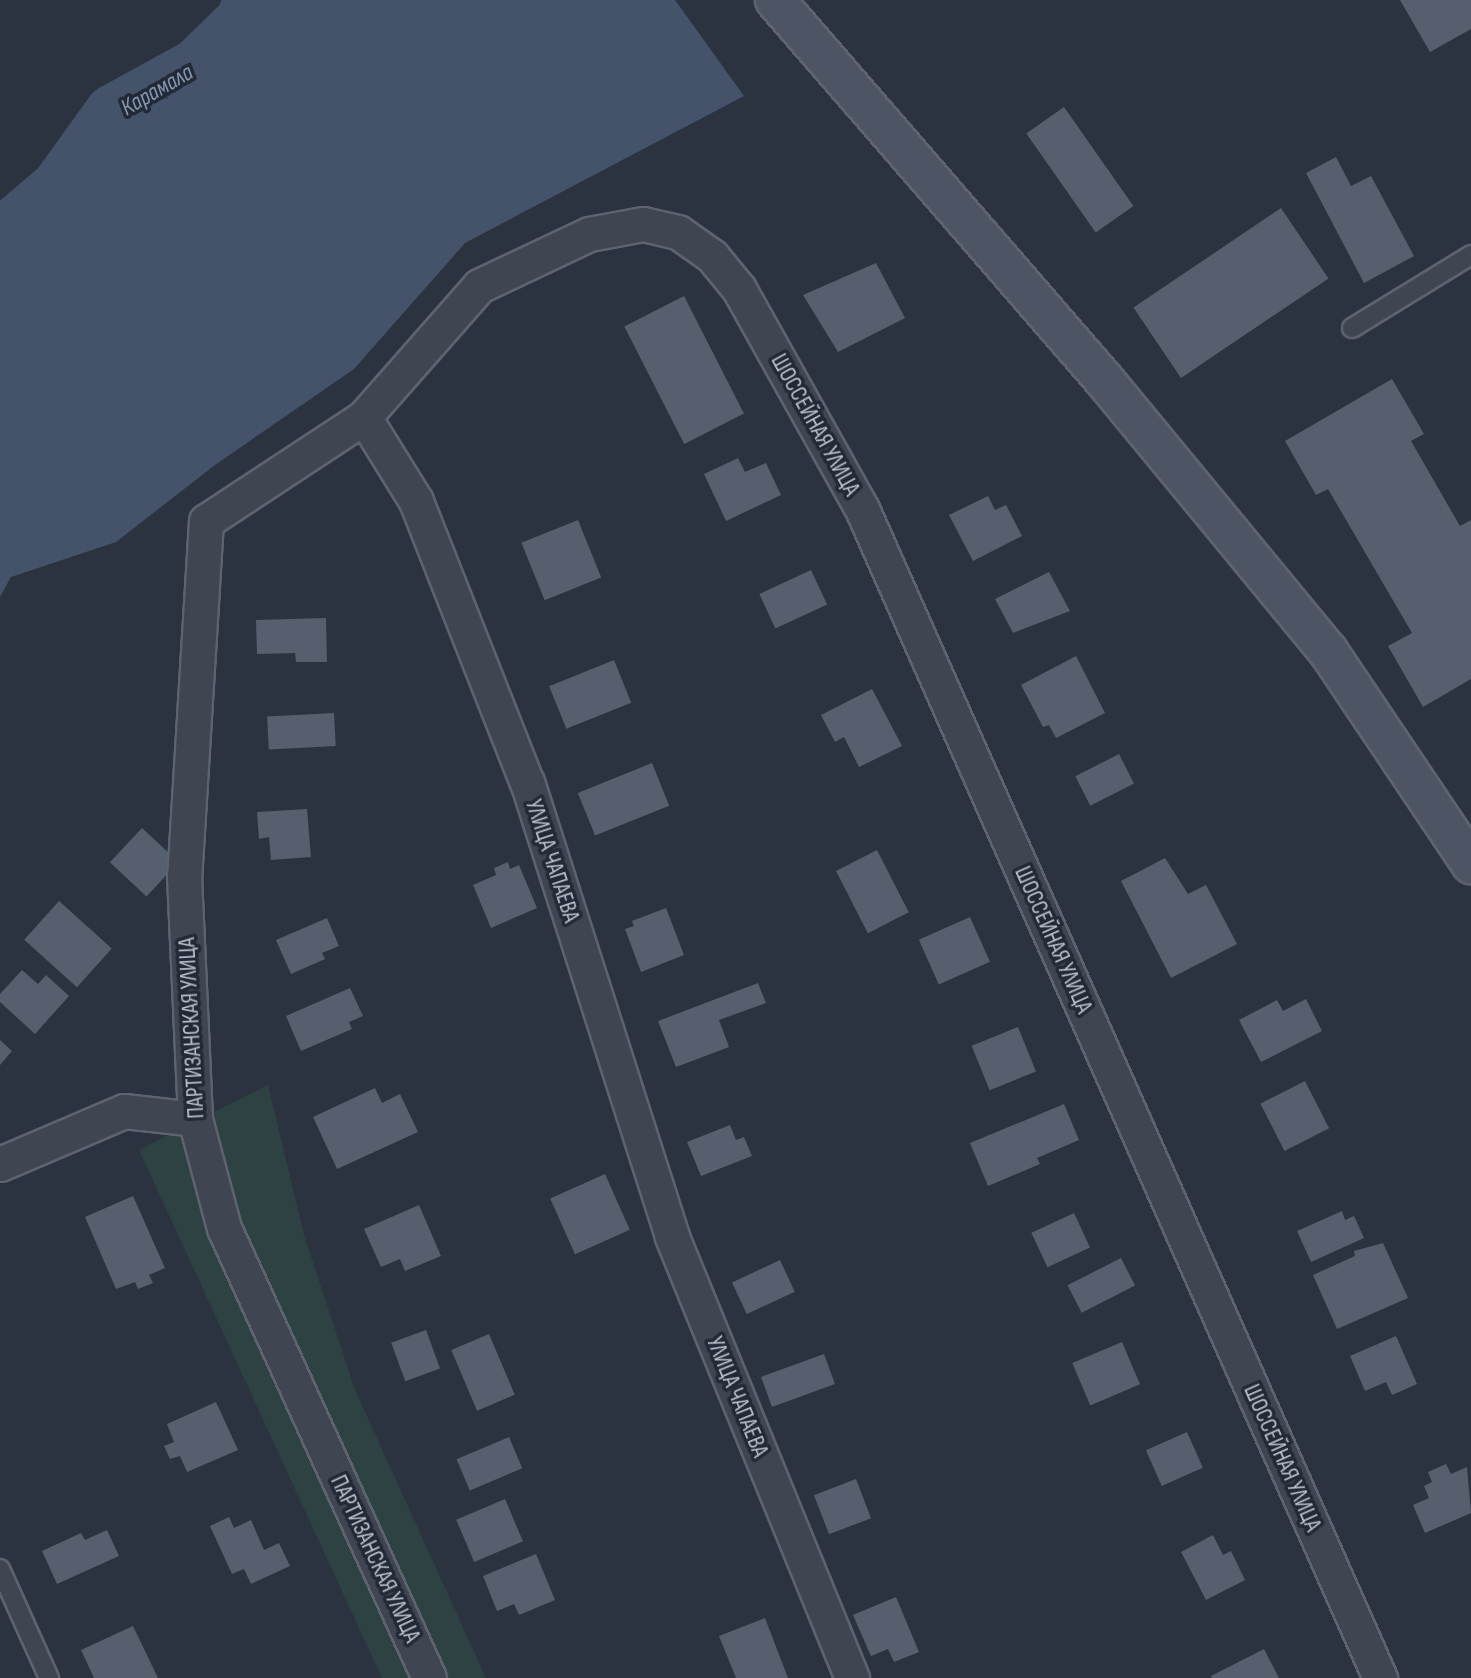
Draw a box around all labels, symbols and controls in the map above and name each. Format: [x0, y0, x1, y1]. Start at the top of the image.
water label: Карамала [116, 58, 198, 122]
street label: ШОССЕЙНАЯ УЛИЦА [765, 349, 865, 501]
street label: УЛИЦА ЧАПАЕВА [519, 796, 585, 926]
street label: ШОССЕЙНАЯ УЛИЦА [1008, 862, 1098, 1018]
street label: ПАРТИЗАНСКАЯ УЛИЦА [173, 937, 211, 1119]
street label: УЛИЦА ЧАПАЕВА [700, 1333, 774, 1461]
street label: ШОССЕЙНАЯ УЛИЦА [1237, 1380, 1327, 1536]
street label: ПАРТИЗАНСКАЯ УЛИЦА [324, 1471, 426, 1647]

